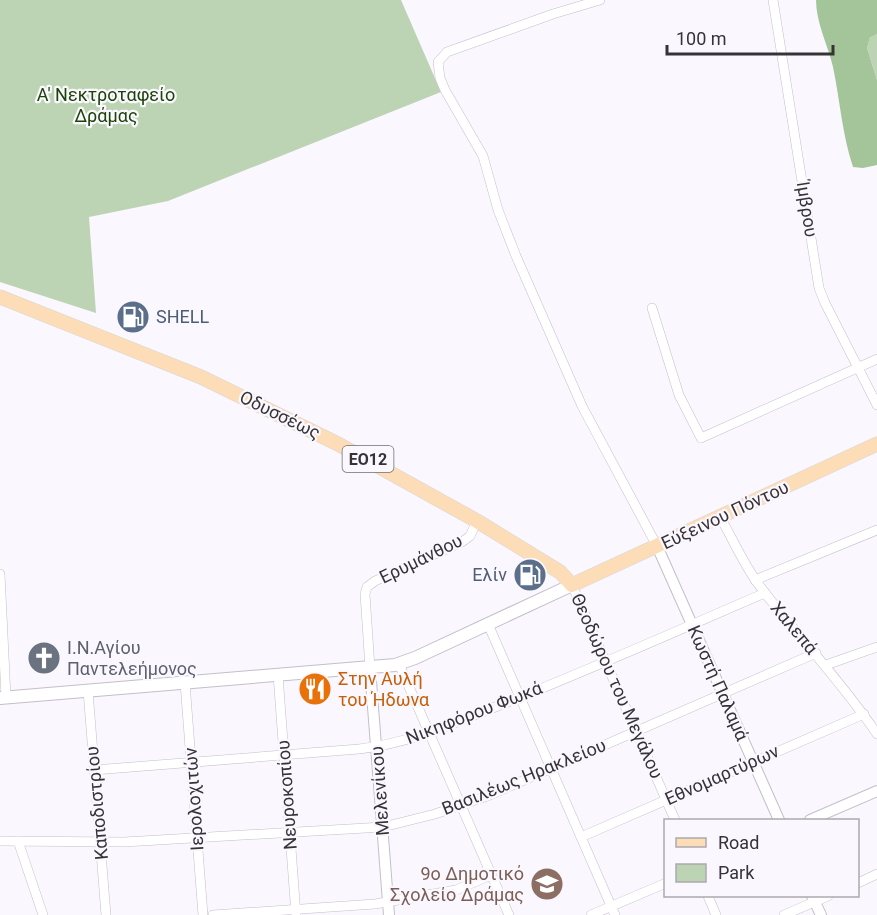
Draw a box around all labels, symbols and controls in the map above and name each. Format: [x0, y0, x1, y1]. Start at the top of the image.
scale bar [667, 18, 834, 56]
text: 100 m [676, 28, 727, 49]
park label: Α' Νεκτροταφείο Δράμας [37, 84, 175, 126]
street label: Ίμβρου [793, 178, 822, 239]
fuel station icon: SHELL [115, 299, 151, 335]
place label: SHELL [156, 306, 209, 327]
street label: Οδυσσέως [237, 386, 324, 443]
road number: ΕΟ12 [342, 446, 394, 472]
street label: Εύξεινου Πόντου [658, 476, 792, 553]
street label: Ερυμάνθου [376, 529, 466, 588]
fuel station icon: Ελίν [512, 557, 548, 593]
place label: Ελίν [472, 564, 507, 585]
street label: Θεοδώρου του Μεγάλου [567, 590, 668, 782]
street label: Χαλεπά [766, 597, 823, 659]
street label: Κωστή Παλαμά [684, 622, 754, 745]
place label: Ι.Ν.Αγίου Παντελεήμονος [67, 637, 197, 679]
church icon: Ι.Ν.Αγίου Παντελεήμονος [26, 640, 62, 676]
place label: Στην Αυλή του Ήδωνα [338, 668, 430, 710]
restaurant icon: Στην Αυλή του Ήδωνα [297, 671, 333, 707]
street label: Νικηφόρου Φωκά [403, 677, 546, 748]
street label: Βασιλέως Ηρακλείου [439, 734, 609, 819]
street label: Νευροκοπίου [272, 740, 301, 851]
street label: Εθνομαρτύρων [662, 740, 782, 809]
street label: Καποδιστρίου [81, 745, 112, 861]
street label: Ιερολοχιτών [179, 746, 208, 851]
street label: Μελενίκου [366, 746, 393, 837]
legend [664, 819, 859, 897]
text: Road [718, 832, 759, 853]
text: Park [718, 862, 755, 883]
place label: 9ο Δημοτικό Σχολείο Δράμας [390, 863, 524, 905]
school or university icon: 9ο Δημοτικό Σχολείο Δράμας [529, 866, 565, 902]

